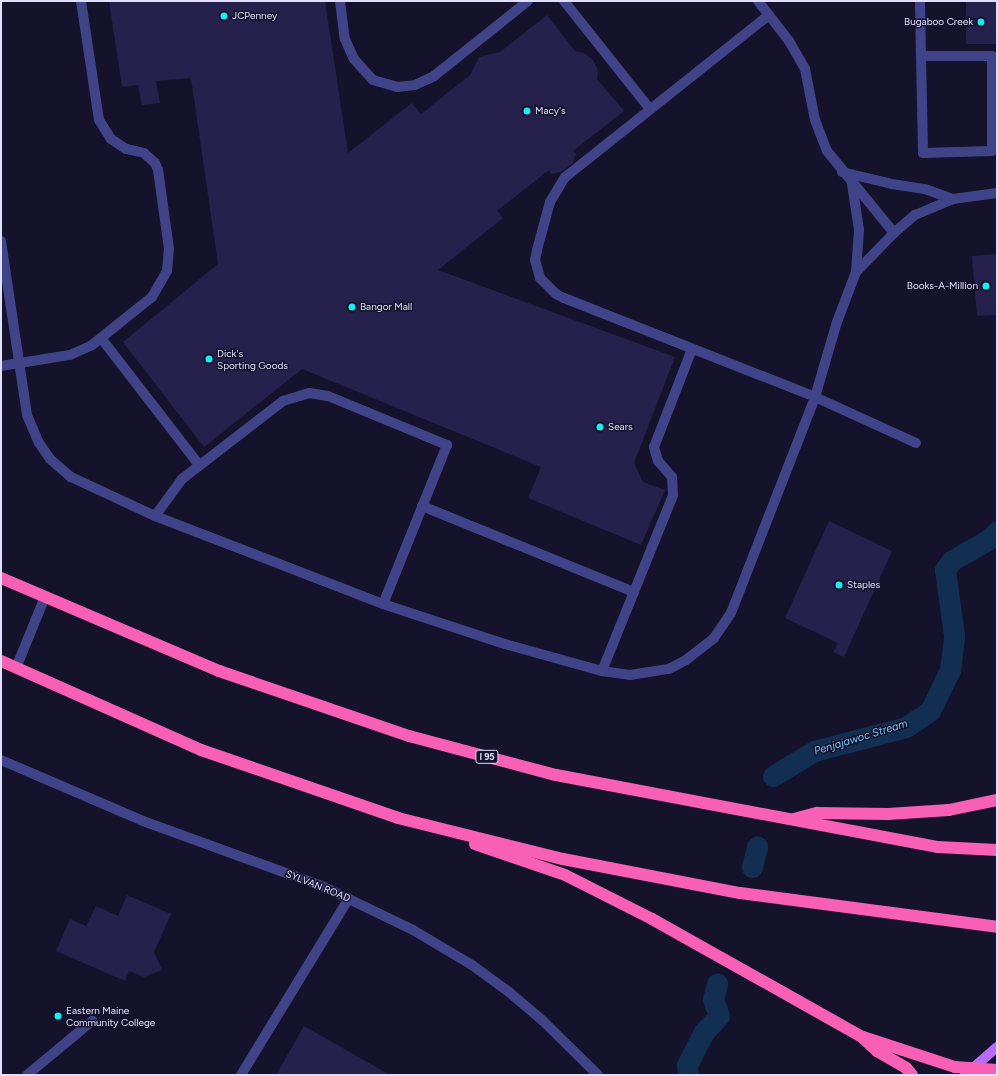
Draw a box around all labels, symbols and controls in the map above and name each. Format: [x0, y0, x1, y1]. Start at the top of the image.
place label: JCPenney [232, 10, 277, 22]
marker: JCPenney [219, 11, 229, 21]
place label: Bugaboo Creek [904, 16, 973, 28]
marker: Bugaboo Creek [976, 17, 986, 27]
place label: Macy's [535, 105, 566, 117]
marker: Macy's [522, 106, 532, 116]
place label: Books-A-Million [907, 280, 978, 292]
marker: Books-A-Million [981, 281, 991, 291]
place label: Bangor Mall [360, 301, 412, 313]
marker: Bangor Mall [347, 302, 357, 312]
place label: Dick's Sporting Goods [217, 347, 288, 370]
marker: Dick's Sporting Goods [204, 354, 214, 364]
place label: Sears [608, 421, 633, 433]
marker: Sears [595, 422, 605, 432]
place label: Staples [847, 579, 880, 591]
marker: Staples [834, 580, 844, 590]
water label: Penjajawoc Stream [813, 717, 909, 759]
road number: I 95 [475, 750, 499, 764]
street label: SYLVAN ROAD [284, 868, 352, 904]
place label: Eastern Maine Community College [66, 1004, 155, 1028]
marker: Eastern Maine Community College [53, 1011, 63, 1021]

